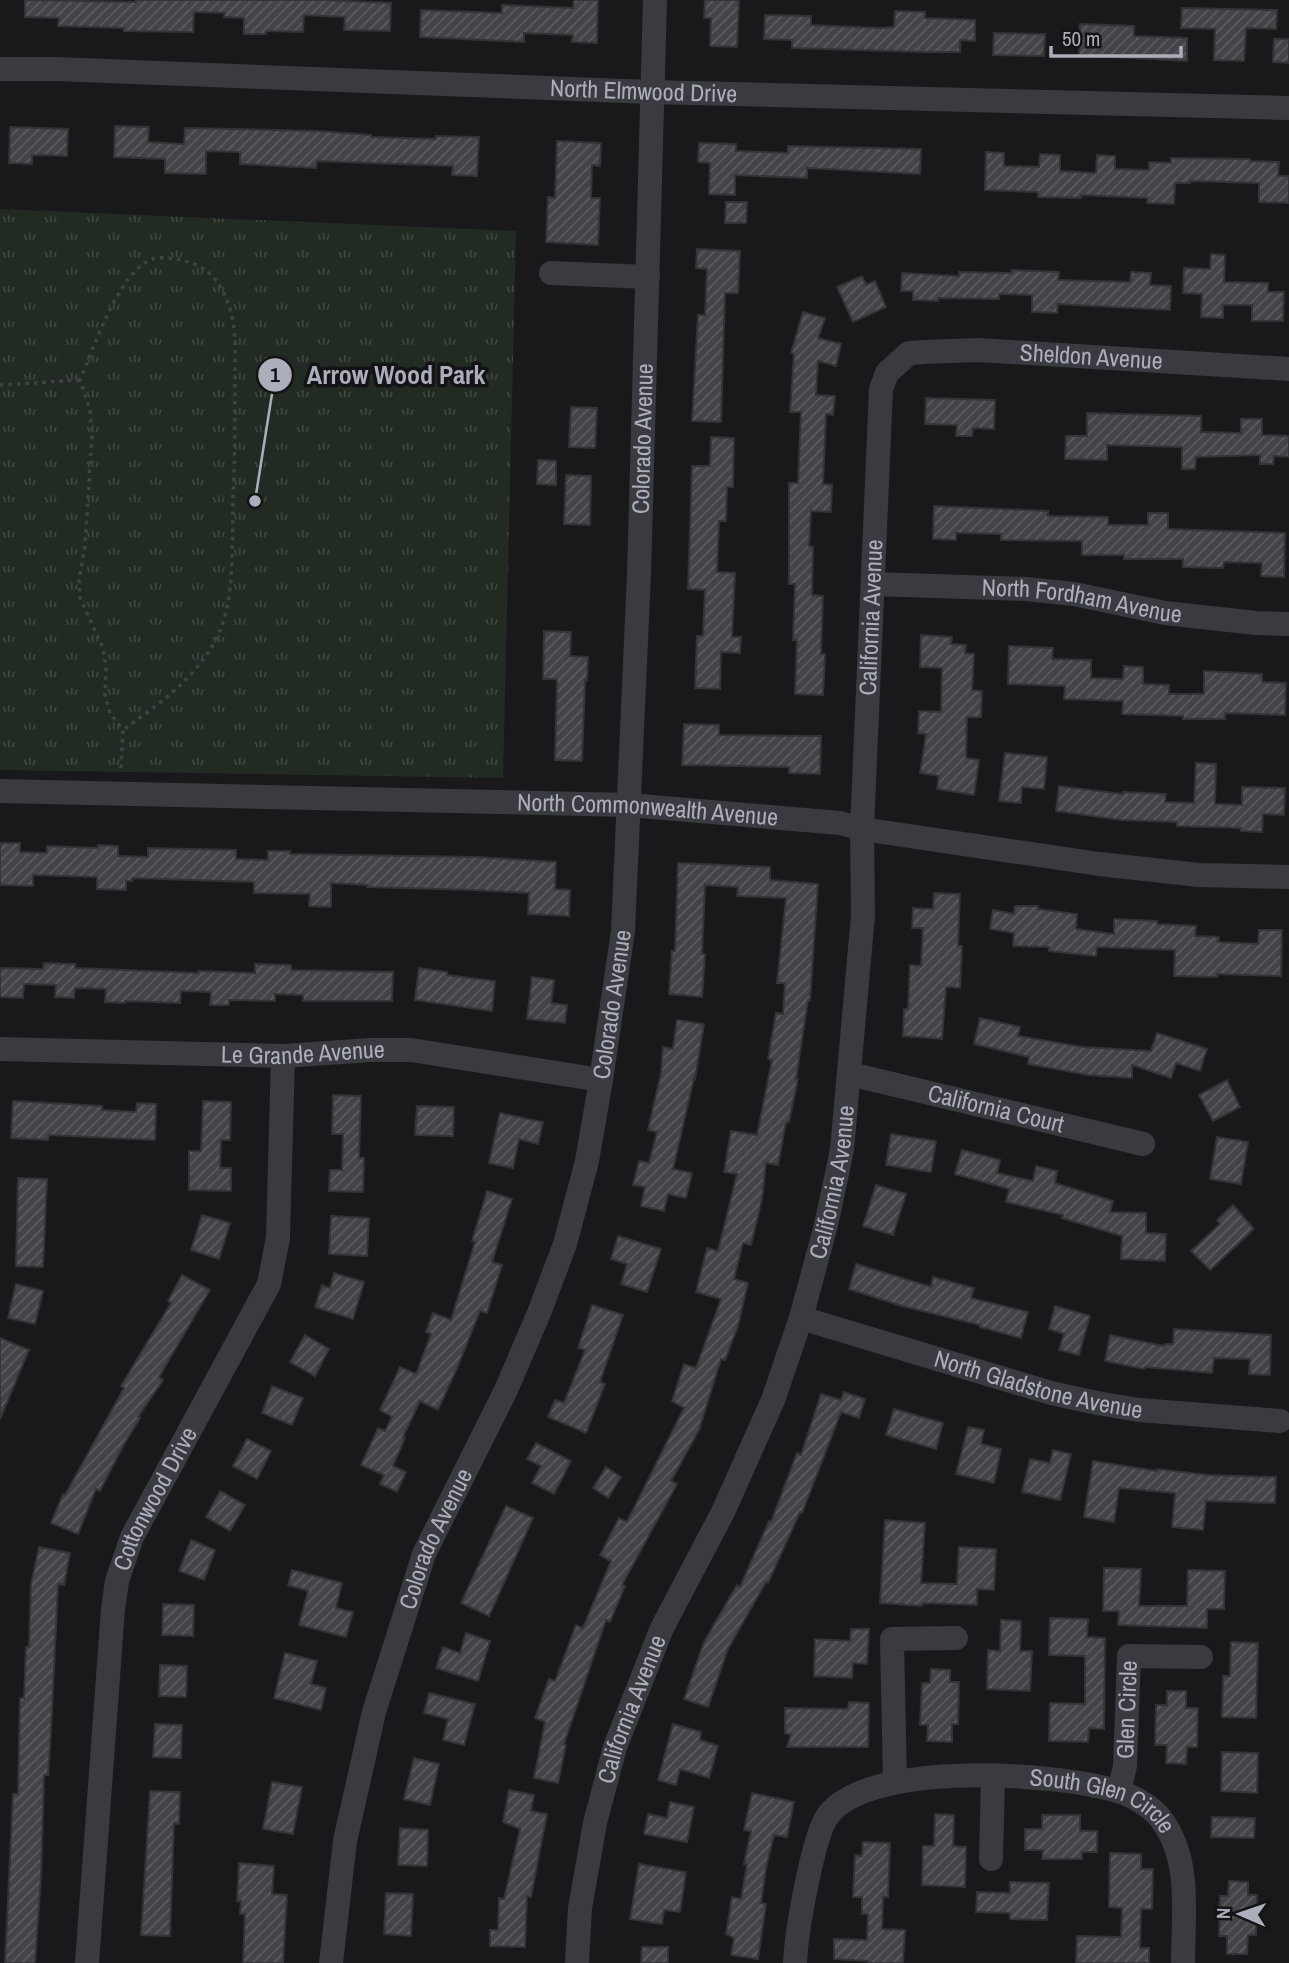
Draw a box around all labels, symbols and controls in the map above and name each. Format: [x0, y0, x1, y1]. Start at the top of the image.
scale bar [1051, 14, 1180, 58]
text: 50 m [1062, 24, 1100, 53]
street label: North Elmwood Drive [549, 71, 738, 109]
street label: Sheldon Avenue [1019, 336, 1164, 376]
callout: Arrow Wood Park [257, 351, 499, 398]
text: Arrow Wood Park [307, 357, 485, 392]
text: 1 [270, 360, 280, 389]
street label: Colorado Avenue [624, 363, 660, 514]
street label: California Avenue [851, 539, 889, 696]
street label: North Fordham Avenue [981, 571, 1184, 630]
street label: North Commonwealth Avenue [517, 786, 779, 833]
street label: Colorado Avenue [584, 927, 638, 1081]
street label: Le Grande Avenue [221, 1033, 385, 1071]
street label: California Court [925, 1076, 1068, 1140]
street label: California Avenue [801, 1104, 861, 1262]
street label: North Gladstone Avenue [931, 1342, 1145, 1425]
street label: Cottonwood Drive [105, 1421, 204, 1575]
street label: Colorado Avenue [391, 1463, 479, 1613]
street label: California Avenue [589, 1630, 673, 1787]
street label: Glen Circle [1108, 1660, 1144, 1760]
street label: South Glen Circle [1028, 1760, 1183, 1839]
north arrow [1205, 1879, 1275, 1949]
text: N [1210, 1907, 1236, 1919]

